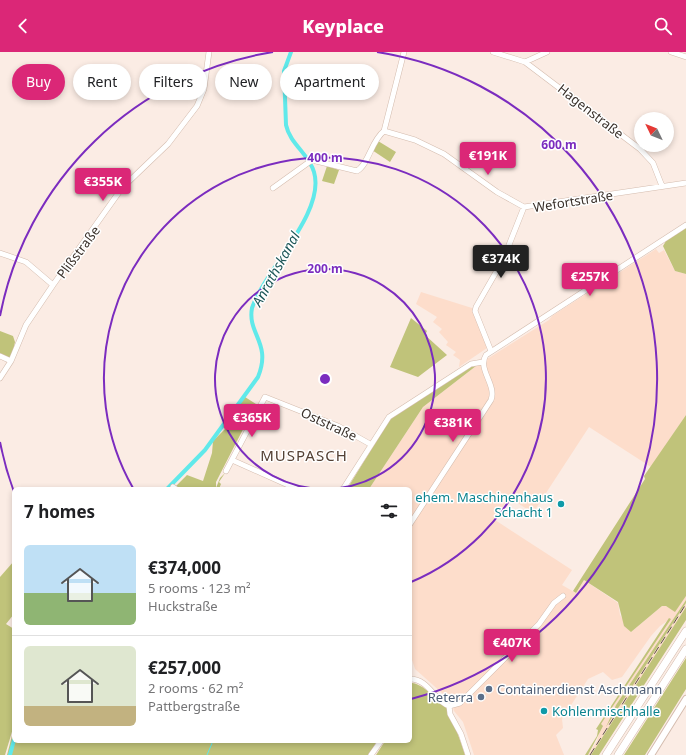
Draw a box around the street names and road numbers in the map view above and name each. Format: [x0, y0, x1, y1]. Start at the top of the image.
street label: Hagenstraße [554, 80, 628, 142]
street label: Wefortstraße [532, 186, 614, 216]
street label: Plißstraße [52, 222, 104, 282]
street label: Oststraße [298, 403, 360, 445]

